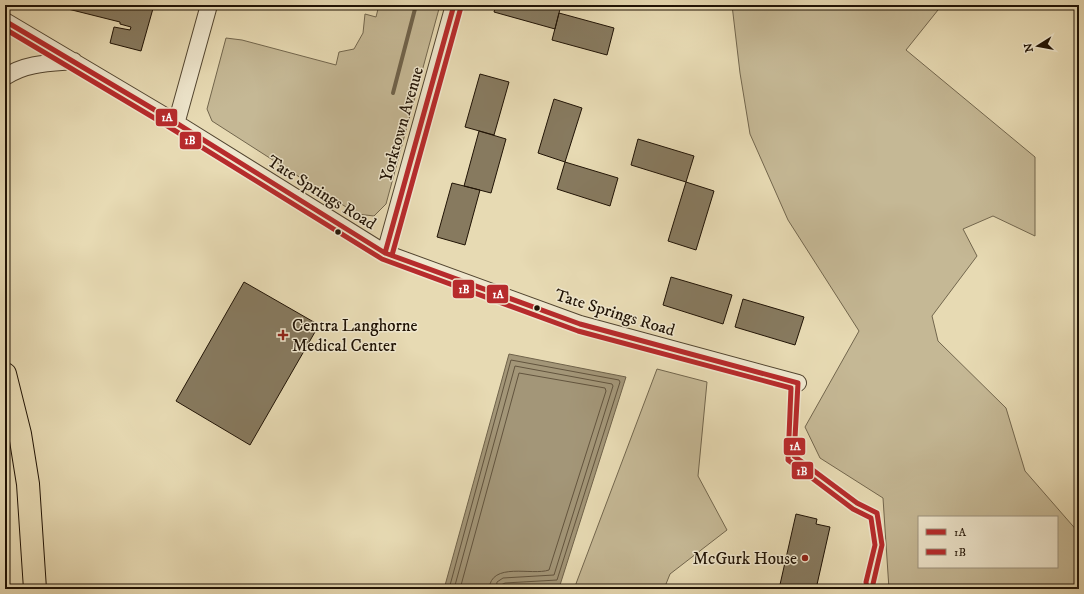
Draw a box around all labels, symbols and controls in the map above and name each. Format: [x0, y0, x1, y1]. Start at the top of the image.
north arrow [1018, 26, 1058, 66]
text: N [1021, 42, 1037, 53]
street label: Yorktown Avenue [375, 64, 429, 184]
line badge: 1A [155, 108, 178, 127]
text: 1A [161, 111, 174, 125]
line badge: 1B [179, 131, 202, 150]
text: 1B [185, 134, 196, 148]
street label: Tate Springs Road [263, 151, 381, 235]
unlabelled marker [333, 227, 343, 237]
line badge: 1B [452, 279, 475, 299]
text: 1B [459, 283, 470, 297]
line badge: 1A [486, 284, 509, 304]
street label: Tate Springs Road [552, 284, 678, 342]
text: 1A [492, 288, 505, 302]
unlabelled marker [532, 303, 542, 313]
place label: Centra Langhorne Medical Center [292, 315, 418, 357]
marker: Centra Langhorne Medical Center [277, 329, 289, 341]
line badge: 1A [783, 437, 806, 456]
text: 1A [789, 440, 802, 454]
line badge: 1B [791, 461, 814, 480]
text: 1B [797, 465, 808, 479]
legend [918, 516, 1058, 568]
text: 1A [954, 525, 966, 540]
text: 1B [954, 545, 966, 560]
place label: McGurk House [693, 548, 797, 570]
marker: McGurk House [800, 553, 810, 563]

